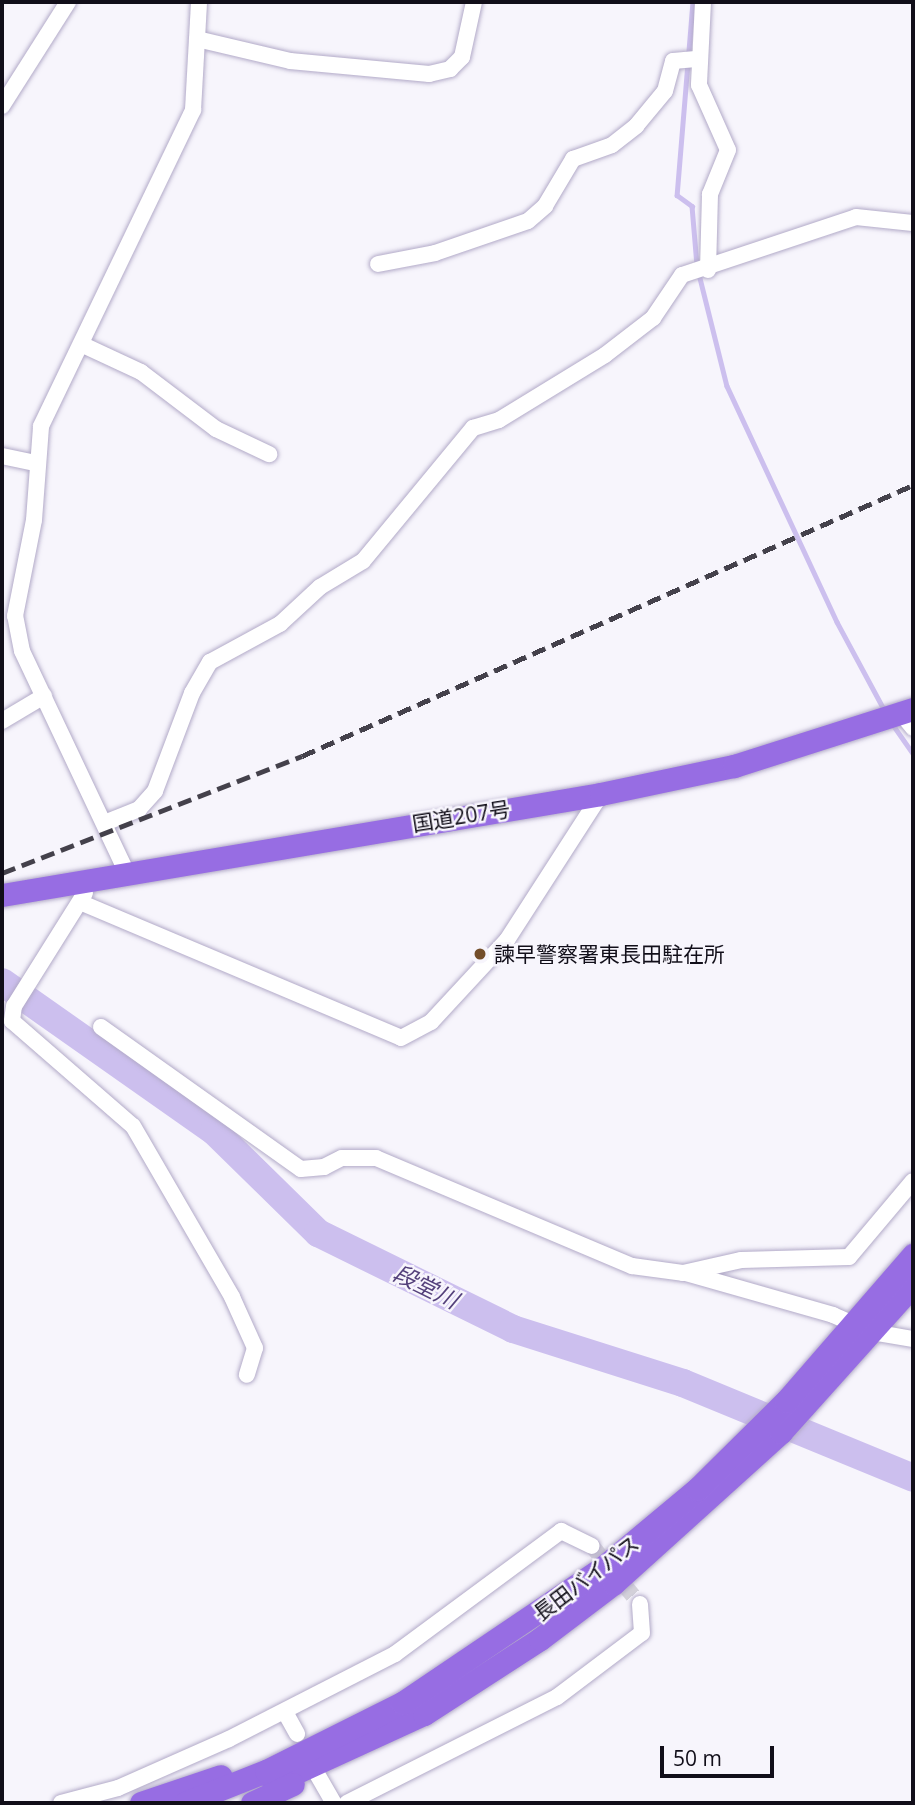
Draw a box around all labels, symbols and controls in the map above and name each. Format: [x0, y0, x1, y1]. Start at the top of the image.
street label: 国道207号 [410, 796, 512, 836]
place label: 諫早警察署東長田駐在所 [494, 941, 725, 967]
marker: 諫早警察署東長田駐在所 [472, 946, 488, 962]
water label: 段堂川 [389, 1258, 463, 1314]
street label: 長田バイパス [528, 1530, 644, 1626]
scale bar [663, 1731, 777, 1775]
text: 50 m [673, 1744, 722, 1772]

